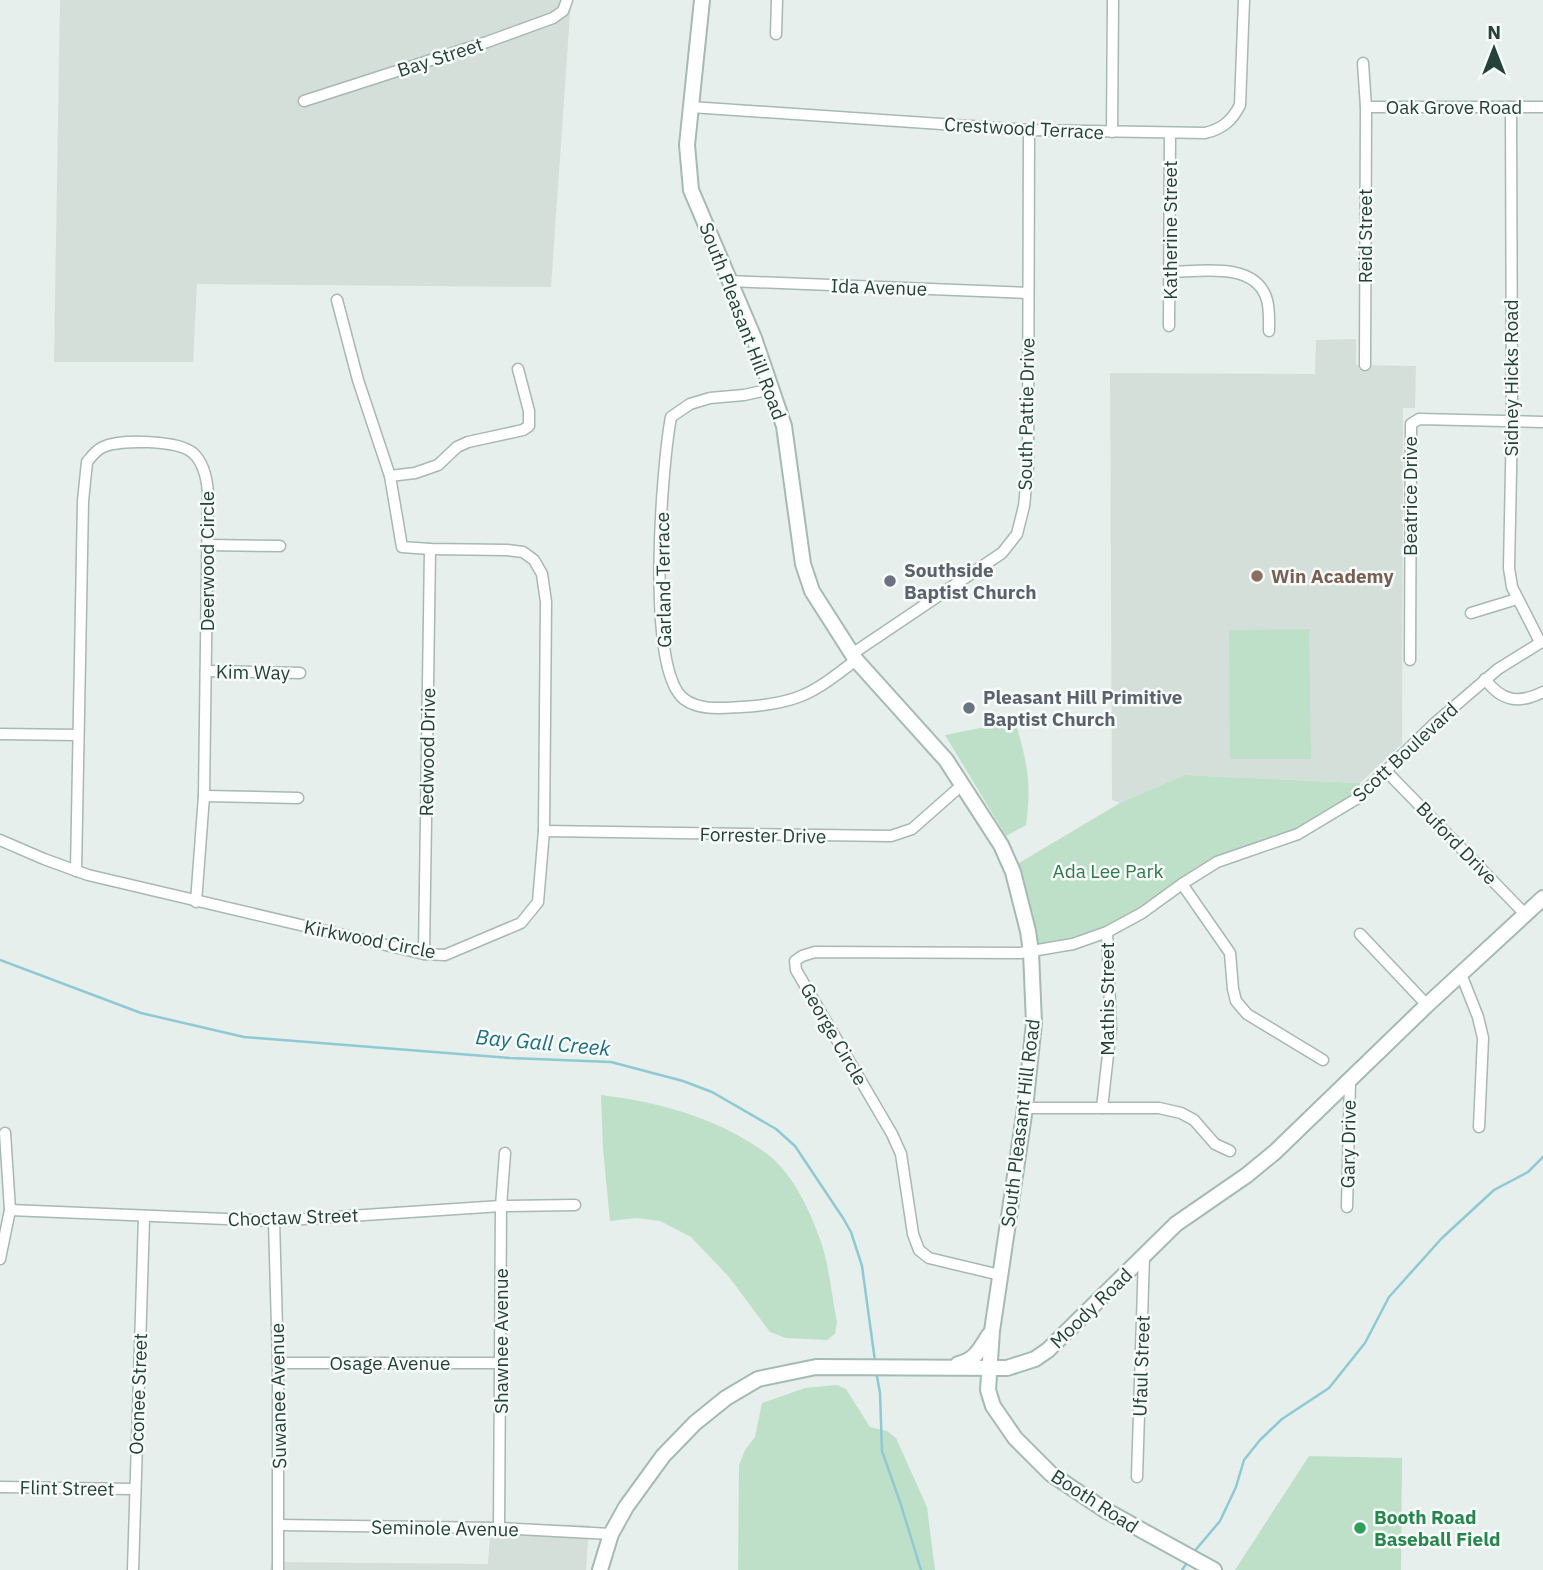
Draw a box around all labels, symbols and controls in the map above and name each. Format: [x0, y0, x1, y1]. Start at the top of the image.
north arrow [1459, 14, 1529, 84]
text: N [1487, 20, 1501, 44]
street label: Bay Street [394, 32, 486, 82]
street label: Oak Grove Road [1386, 95, 1522, 119]
street label: Crestwood Terrace [943, 112, 1105, 144]
street label: Katherine Street [1158, 160, 1182, 300]
street label: Reid Street [1353, 189, 1377, 283]
street label: South Pleasant Hill Road [694, 219, 792, 423]
street label: Ida Avenue [830, 273, 928, 301]
street label: Sidney Hicks Road [1499, 300, 1523, 456]
street label: South Pattie Drive [1013, 337, 1039, 491]
street label: Beatrice Drive [1398, 436, 1422, 556]
street label: Deerwood Circle [195, 491, 219, 631]
street label: Garland Terrace [650, 512, 676, 648]
place label: Southside Baptist Church [904, 558, 1037, 604]
place label: Win Academy [1271, 564, 1394, 588]
marker: Win Academy [1249, 568, 1265, 584]
marker: Southside Baptist Church [882, 573, 898, 589]
street label: Kim Way [216, 659, 291, 685]
place label: Pleasant Hill Primitive Baptist Church [983, 685, 1182, 731]
street label: Redwood Drive [414, 687, 440, 817]
street label: Scott Boulevard [1347, 697, 1463, 807]
marker: Pleasant Hill Primitive Baptist Church [961, 700, 977, 716]
street label: Buford Drive [1411, 796, 1503, 890]
street label: Forrester Drive [699, 822, 827, 848]
park label: Ada Lee Park [1053, 859, 1163, 883]
street label: Kirkwood Circle [302, 914, 438, 964]
street label: Mathis Street [1095, 942, 1119, 1056]
street label: George Circle [795, 979, 873, 1089]
street label: South Pleasant Hill Road [995, 1018, 1045, 1228]
water label: Bay Gall Creek [475, 1022, 612, 1062]
street label: Gary Drive [1335, 1100, 1361, 1188]
street label: Choctaw Street [227, 1203, 359, 1231]
street label: Moody Road [1045, 1263, 1137, 1353]
street label: Shawnee Avenue [489, 1268, 513, 1414]
street label: Ufaul Street [1127, 1315, 1155, 1417]
street label: Suwanee Avenue [265, 1323, 291, 1469]
street label: Oconee Street [124, 1333, 152, 1455]
street label: Osage Avenue [329, 1351, 451, 1375]
street label: Booth Road [1047, 1464, 1143, 1538]
street label: Flint Street [19, 1475, 115, 1501]
place label: Booth Road Baseball Field [1374, 1505, 1500, 1551]
street label: Seminole Avenue [371, 1515, 519, 1541]
marker: Booth Road Baseball Field [1352, 1520, 1368, 1536]

